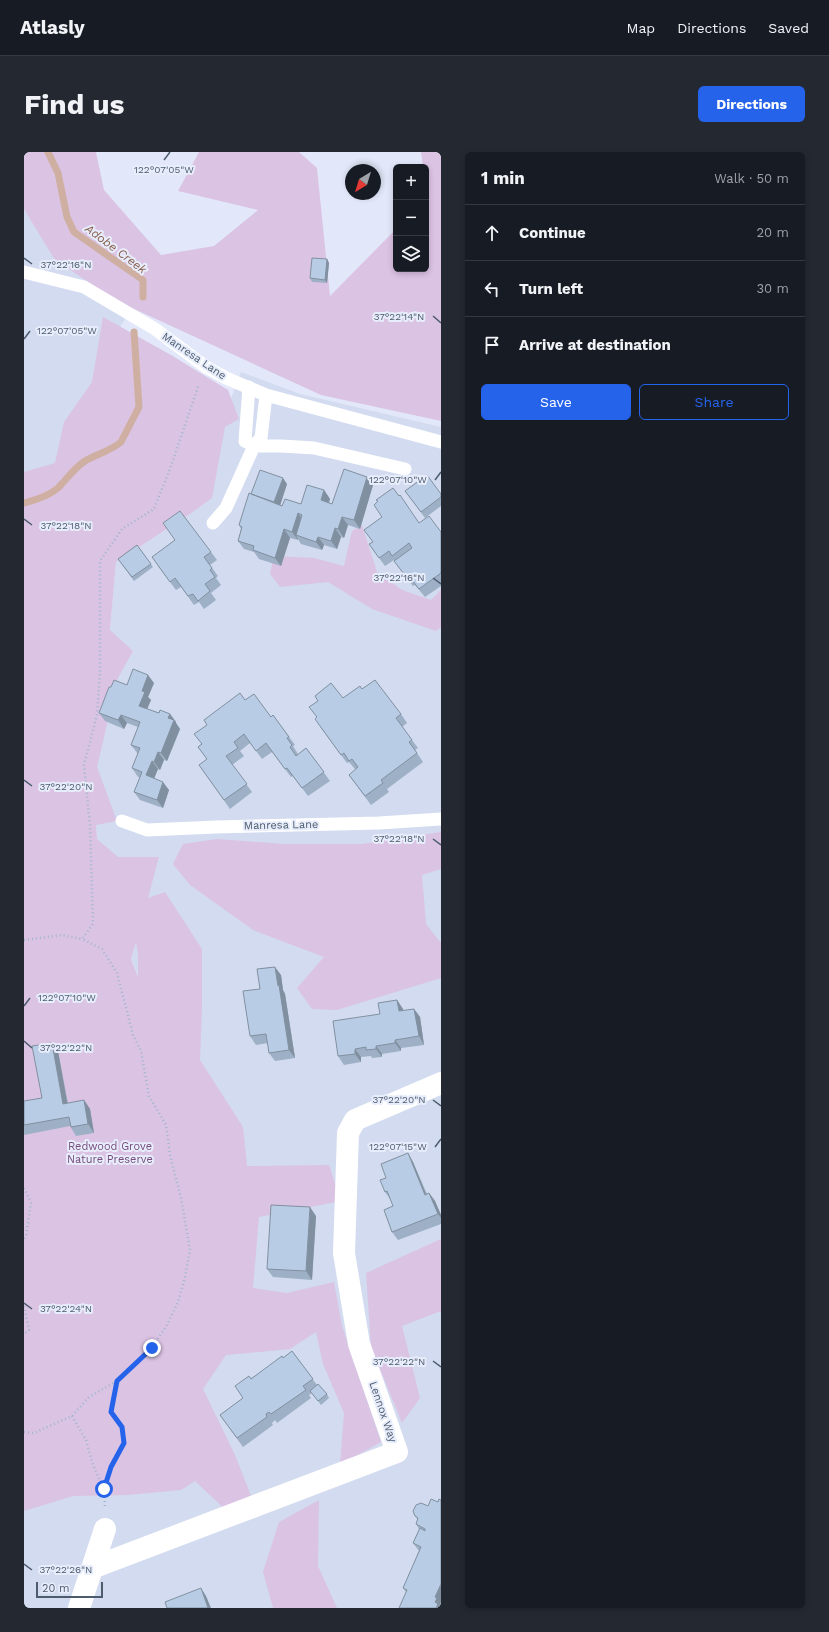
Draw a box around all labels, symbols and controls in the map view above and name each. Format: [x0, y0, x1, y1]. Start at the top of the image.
text: Atlasly [20, 16, 85, 39]
text: Map [627, 20, 655, 36]
text: Directions [677, 20, 746, 36]
text: Saved [768, 20, 809, 36]
button: Directions [698, 86, 805, 122]
text: Find us [24, 88, 124, 121]
text: 122°07'05"W [134, 164, 194, 175]
north arrow [345, 164, 381, 200]
map controls [393, 164, 429, 272]
button: + [393, 164, 429, 200]
text: 1 min [481, 168, 525, 188]
text: Walk · 50 m [714, 171, 789, 186]
button: − [393, 200, 429, 236]
water label: Adobe Creek [82, 221, 150, 277]
icon: ahead [481, 222, 503, 244]
text: Continue [519, 224, 586, 242]
text: 20 m [757, 225, 789, 240]
button: layers [393, 236, 429, 272]
text: 37°22'16"N [41, 259, 92, 270]
icon: left [481, 278, 503, 300]
text: Turn left [519, 280, 583, 298]
text: 30 m [757, 281, 789, 296]
text: 37°22'14"N [374, 311, 424, 322]
text: 122°07'05"W [37, 325, 97, 336]
street label: Manresa Lane [159, 330, 229, 382]
icon: arrive [481, 334, 503, 356]
text: Arrive at destination [519, 336, 671, 354]
button: Save [481, 384, 631, 420]
button: Share [639, 384, 789, 420]
text: 122°07'10"W [369, 474, 427, 485]
text: 37°22'18"N [40, 520, 92, 531]
text: 37°22'16"N [374, 572, 425, 583]
text: 37°22'20"N [39, 781, 93, 792]
street label: Manresa Lane [244, 818, 318, 832]
text: 37°22'18"N [373, 833, 425, 844]
text: 122°07'10"W [38, 992, 96, 1003]
text: 37°22'22"N [40, 1042, 92, 1053]
text: 37°22'20"N [372, 1094, 426, 1105]
park label: Redwood Grove Nature Preserve [67, 1140, 153, 1166]
text: 122°07'15"W [369, 1141, 427, 1152]
text: 37°22'24"N [40, 1303, 92, 1314]
route end [143, 1339, 161, 1357]
text: 37°22'22"N [373, 1356, 425, 1367]
street label: Lennox Way [367, 1380, 400, 1444]
route start [95, 1480, 113, 1498]
text: 37°22'26"N [40, 1564, 92, 1575]
scale bar [36, 1580, 103, 1599]
text: 20 m [42, 1582, 70, 1595]

